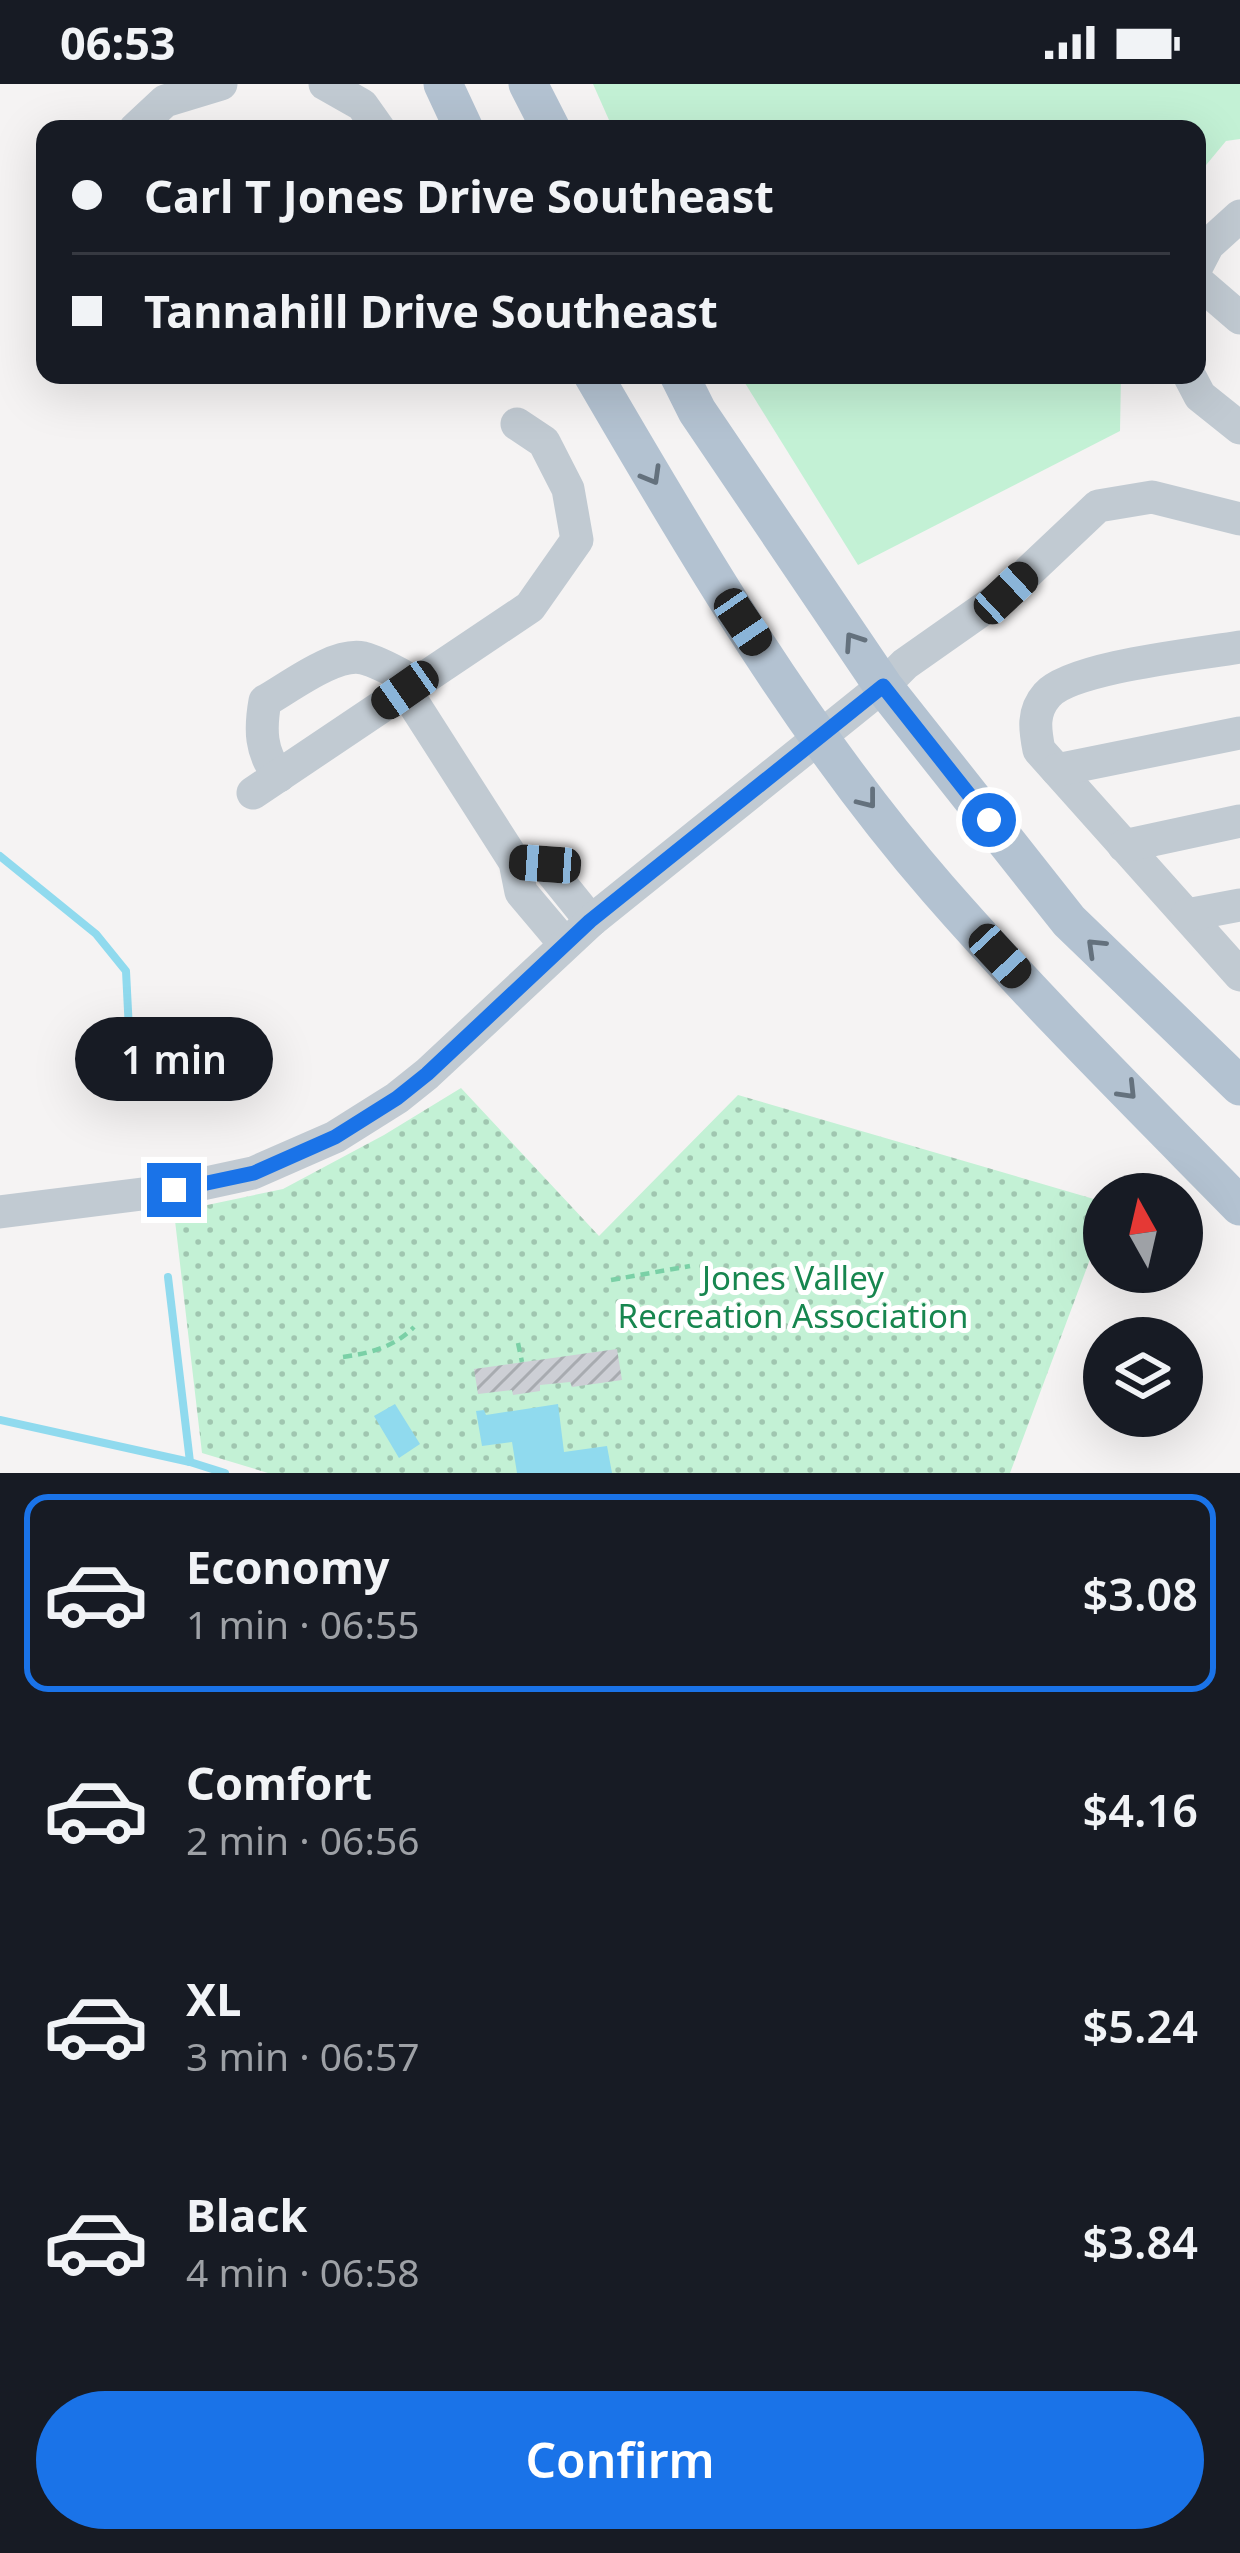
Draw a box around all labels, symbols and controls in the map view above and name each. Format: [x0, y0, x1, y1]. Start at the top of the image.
text: 06:53 [60, 12, 176, 73]
text: Carl T Jones Drive Southeast [144, 165, 774, 226]
text: Tannahill Drive Southeast [144, 280, 718, 341]
one-way arrow [637, 463, 660, 485]
car [967, 555, 1045, 631]
car [708, 582, 778, 662]
one-way arrow [845, 633, 867, 655]
car [365, 655, 445, 725]
one-way arrow [854, 787, 875, 809]
route start [962, 793, 1016, 847]
car [508, 844, 582, 884]
car [962, 917, 1038, 995]
one-way arrow [1087, 939, 1109, 961]
callout: 1 min [75, 1016, 273, 1100]
text: 1 min [121, 1032, 227, 1085]
one-way arrow [1113, 1077, 1135, 1099]
route end [147, 1163, 201, 1217]
north arrow [1083, 1173, 1203, 1293]
map controls [1083, 1173, 1203, 1437]
park label: Jones Valley Recreation Association [618, 1255, 968, 1338]
button: layers [1083, 1317, 1203, 1437]
text: Economy [186, 1536, 390, 1597]
icon: car [42, 1539, 150, 1647]
text: $3.08 [1083, 1563, 1198, 1624]
text: 1 min · 06:55 [186, 1597, 420, 1650]
text: Comfort [186, 1752, 372, 1813]
icon: car [42, 1755, 150, 1863]
text: $4.16 [1083, 1779, 1198, 1840]
text: 2 min · 06:56 [186, 1813, 420, 1866]
text: XL [186, 1968, 241, 2029]
icon: car [42, 1971, 150, 2079]
text: $5.24 [1083, 1995, 1198, 2056]
text: 3 min · 06:57 [186, 2029, 420, 2082]
text: Black [186, 2184, 307, 2245]
icon: car [42, 2187, 150, 2295]
text: $3.84 [1083, 2211, 1198, 2272]
text: 4 min · 06:58 [186, 2245, 420, 2298]
button: Confirm [36, 2391, 1204, 2529]

